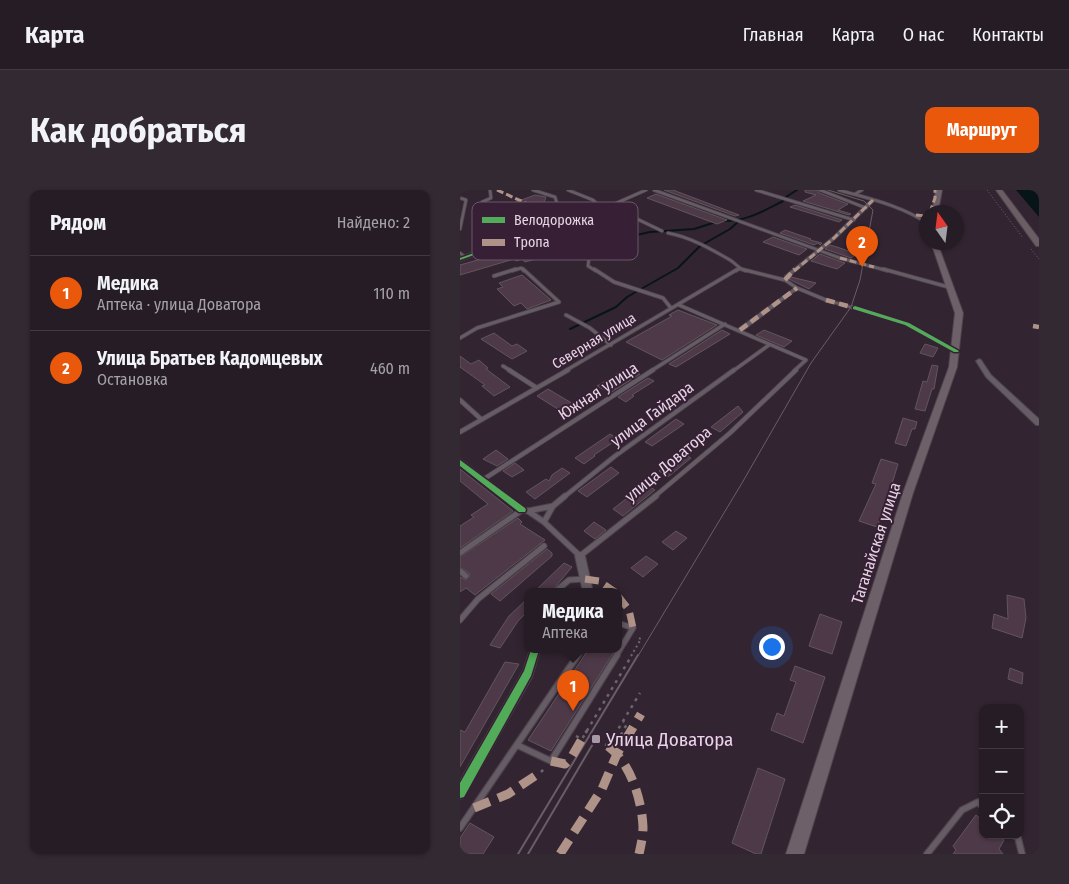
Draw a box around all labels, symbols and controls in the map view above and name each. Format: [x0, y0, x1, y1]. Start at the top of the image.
text: Карта [25, 21, 84, 49]
text: Главная [743, 24, 804, 46]
text: Карта [832, 24, 875, 46]
text: О нас [903, 24, 944, 46]
text: Контакты [972, 24, 1044, 46]
button: Маршрут [925, 107, 1039, 153]
text: Как добраться [30, 109, 247, 151]
legend [472, 202, 638, 260]
north arrow [919, 205, 964, 250]
text: Рядом [50, 210, 106, 236]
text: Велодорожка [514, 212, 594, 229]
text: Найдено: 2 [337, 213, 410, 232]
pin: 2 [846, 226, 878, 267]
text: Тропа [514, 234, 550, 251]
text: Медика [97, 272, 159, 295]
text: 1 [63, 284, 69, 303]
text: 110 m [373, 284, 410, 303]
text: Аптека · улица Доватора [97, 295, 261, 314]
street label: Северная улица [549, 309, 639, 373]
text: Улица Братьев Кадомцевых [97, 347, 323, 370]
street label: Южная улица [555, 358, 642, 424]
text: 2 [62, 359, 70, 378]
text: 460 m [370, 359, 410, 378]
text: Остановка [97, 370, 168, 389]
street label: улица Гайдара [607, 377, 697, 451]
street label: улица Доватора [621, 422, 715, 506]
street label: Таганайская улица [847, 480, 905, 606]
popup [524, 588, 622, 653]
text: Медика [542, 600, 604, 623]
text: Аптека [542, 623, 588, 642]
your location [759, 634, 785, 660]
pin: 1 [557, 670, 589, 711]
map controls [979, 704, 1024, 839]
button: + [979, 704, 1024, 749]
place label: Улица Доватора [605, 728, 733, 751]
marker: Улица Доватора [590, 733, 602, 745]
button: − [979, 749, 1024, 794]
button: locate [979, 794, 1024, 839]

